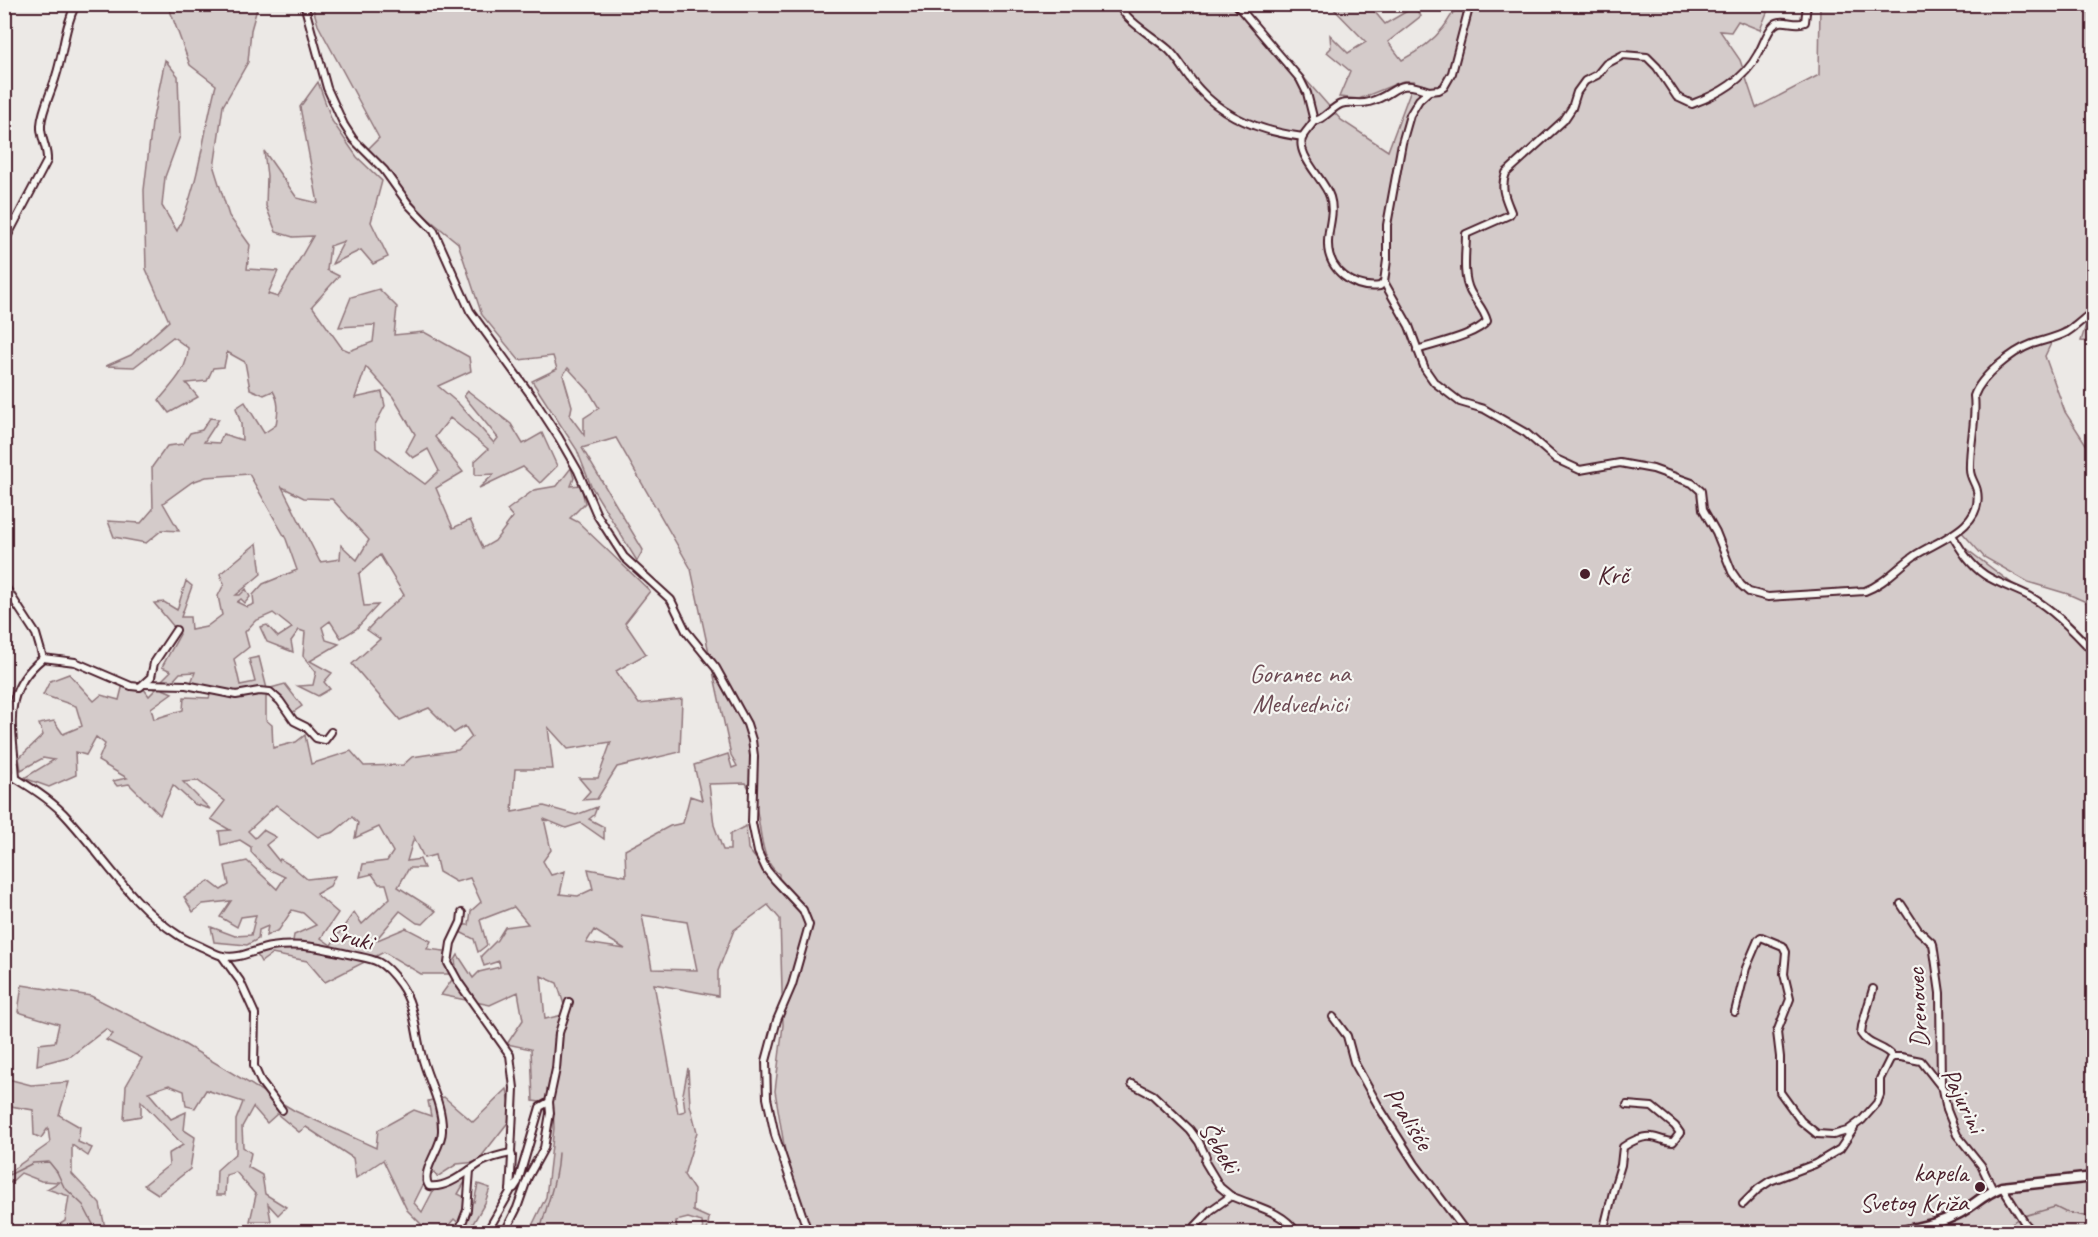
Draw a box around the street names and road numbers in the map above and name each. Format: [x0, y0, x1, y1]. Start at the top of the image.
street label: Sruki [325, 915, 380, 959]
street label: Drenovec [1899, 965, 1936, 1049]
street label: Pajurini [1934, 1062, 1995, 1141]
street label: Prališće [1376, 1080, 1442, 1158]
street label: Šebeki [1191, 1115, 1250, 1182]

